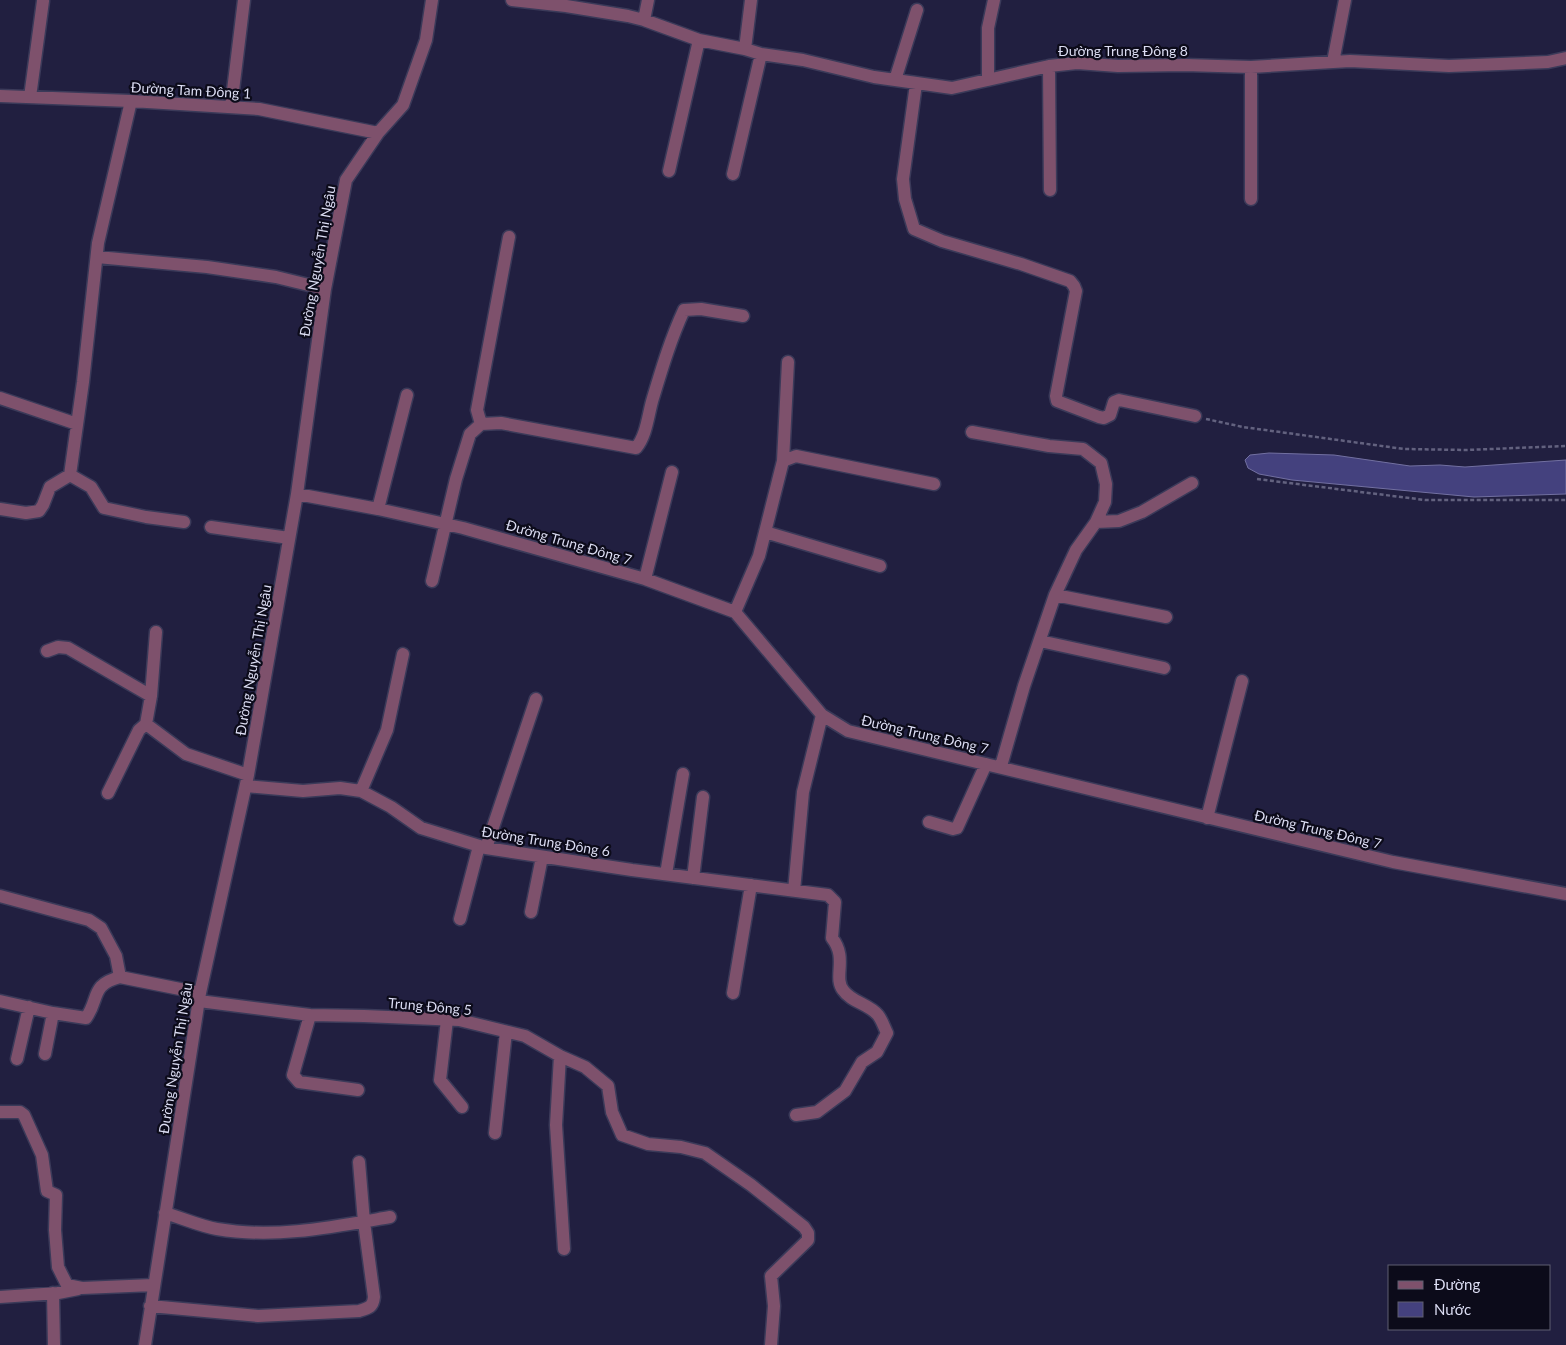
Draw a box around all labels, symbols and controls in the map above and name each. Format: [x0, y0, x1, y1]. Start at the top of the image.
street label: Đường Trung Đông 8 [1058, 42, 1188, 59]
street label: Đường Tam Đông 1 [130, 78, 252, 102]
street label: Đường Nguyễn Thị Ngâu [295, 184, 339, 338]
street label: Đường Trung Đông 7 [504, 516, 634, 568]
street label: Đường Nguyễn Thị Ngâu [231, 583, 275, 737]
street label: Đường Trung Đông 7 [860, 711, 990, 757]
street label: Đường Trung Đông 7 [1253, 806, 1383, 852]
street label: Đường Trung Đông 6 [480, 822, 612, 860]
street label: Đường Nguyễn Thị Ngâu [155, 981, 195, 1135]
street label: Trung Đông 5 [388, 994, 472, 1018]
legend [1388, 1265, 1551, 1330]
text: Đường [1434, 1275, 1480, 1293]
text: Nước [1434, 1300, 1471, 1318]

